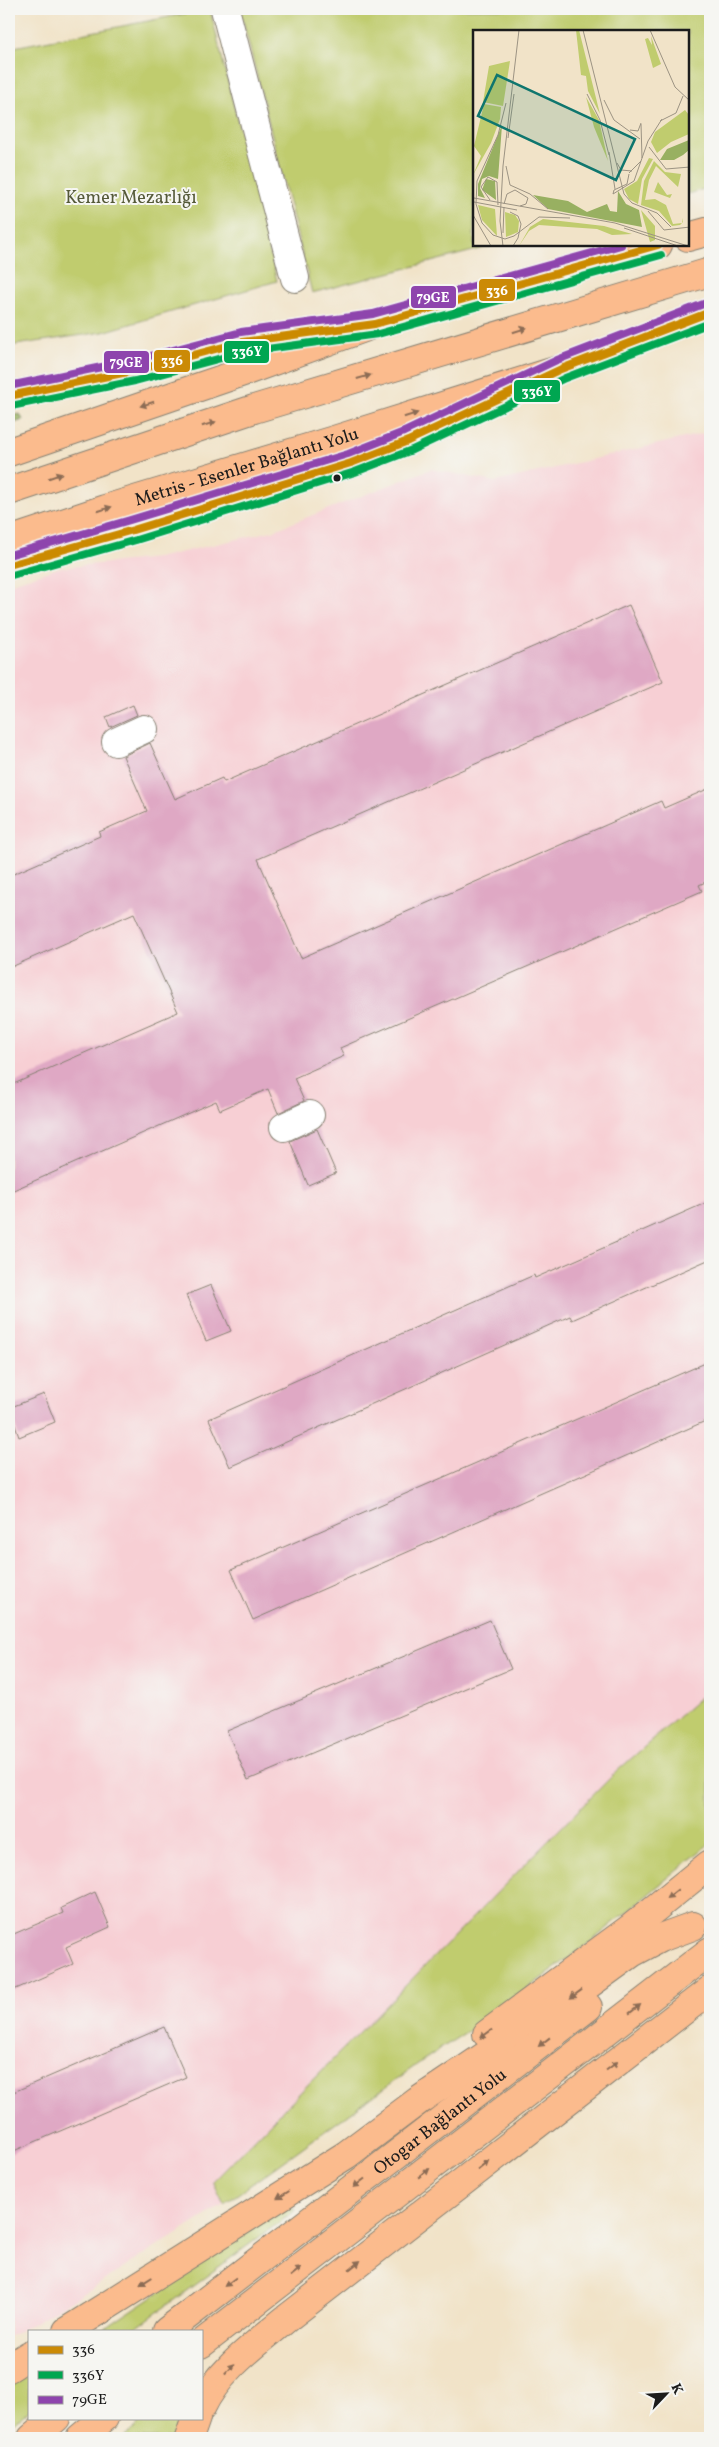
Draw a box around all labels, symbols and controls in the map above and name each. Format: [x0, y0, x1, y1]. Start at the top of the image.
inset map [473, 30, 689, 246]
park label: Kemer Mezarlığı [65, 186, 197, 211]
line badge: 336 [478, 278, 516, 302]
text: 336 [486, 282, 508, 301]
line badge: 79GE [410, 285, 457, 309]
text: 79GE [417, 289, 450, 308]
one-way arrow [513, 325, 528, 333]
line badge: 336Y [223, 340, 270, 364]
text: 336Y [232, 343, 263, 362]
line badge: 336 [153, 349, 191, 373]
line badge: 79GE [103, 350, 150, 374]
text: 336 [161, 352, 183, 371]
text: 79GE [110, 354, 143, 373]
one-way arrow [357, 372, 372, 380]
line badge: 336Y [513, 379, 561, 403]
text: 336Y [522, 383, 553, 402]
one-way arrow [140, 401, 155, 408]
one-way arrow [403, 411, 418, 419]
one-way arrow [202, 420, 217, 428]
street label: Metris - Esenler Bağlantı Yolu [132, 422, 362, 513]
one-way arrow [48, 472, 63, 480]
unlabelled marker [332, 473, 342, 483]
one-way arrow [97, 505, 112, 513]
one-way arrow [666, 1889, 679, 1900]
one-way arrow [569, 1989, 583, 1999]
one-way arrow [629, 2003, 642, 2014]
one-way arrow [479, 2029, 493, 2039]
one-way arrow [537, 2036, 550, 2047]
one-way arrow [605, 2061, 619, 2071]
street label: Otogar Bağlantı Yolu [369, 2063, 512, 2182]
one-way arrow [476, 2160, 490, 2170]
one-way arrow [417, 2167, 430, 2178]
one-way arrow [353, 2178, 366, 2189]
one-way arrow [277, 2190, 290, 2200]
one-way arrow [348, 2260, 361, 2271]
one-way arrow [289, 2267, 302, 2278]
one-way arrow [139, 2277, 152, 2286]
one-way arrow [224, 2277, 237, 2288]
legend [28, 2330, 202, 2420]
text: 336 [72, 2340, 95, 2361]
one-way arrow [224, 2363, 236, 2375]
text: 336Y [72, 2366, 105, 2387]
north arrow [642, 2370, 692, 2420]
text: K [666, 2381, 687, 2398]
text: 79GE [72, 2390, 107, 2411]

